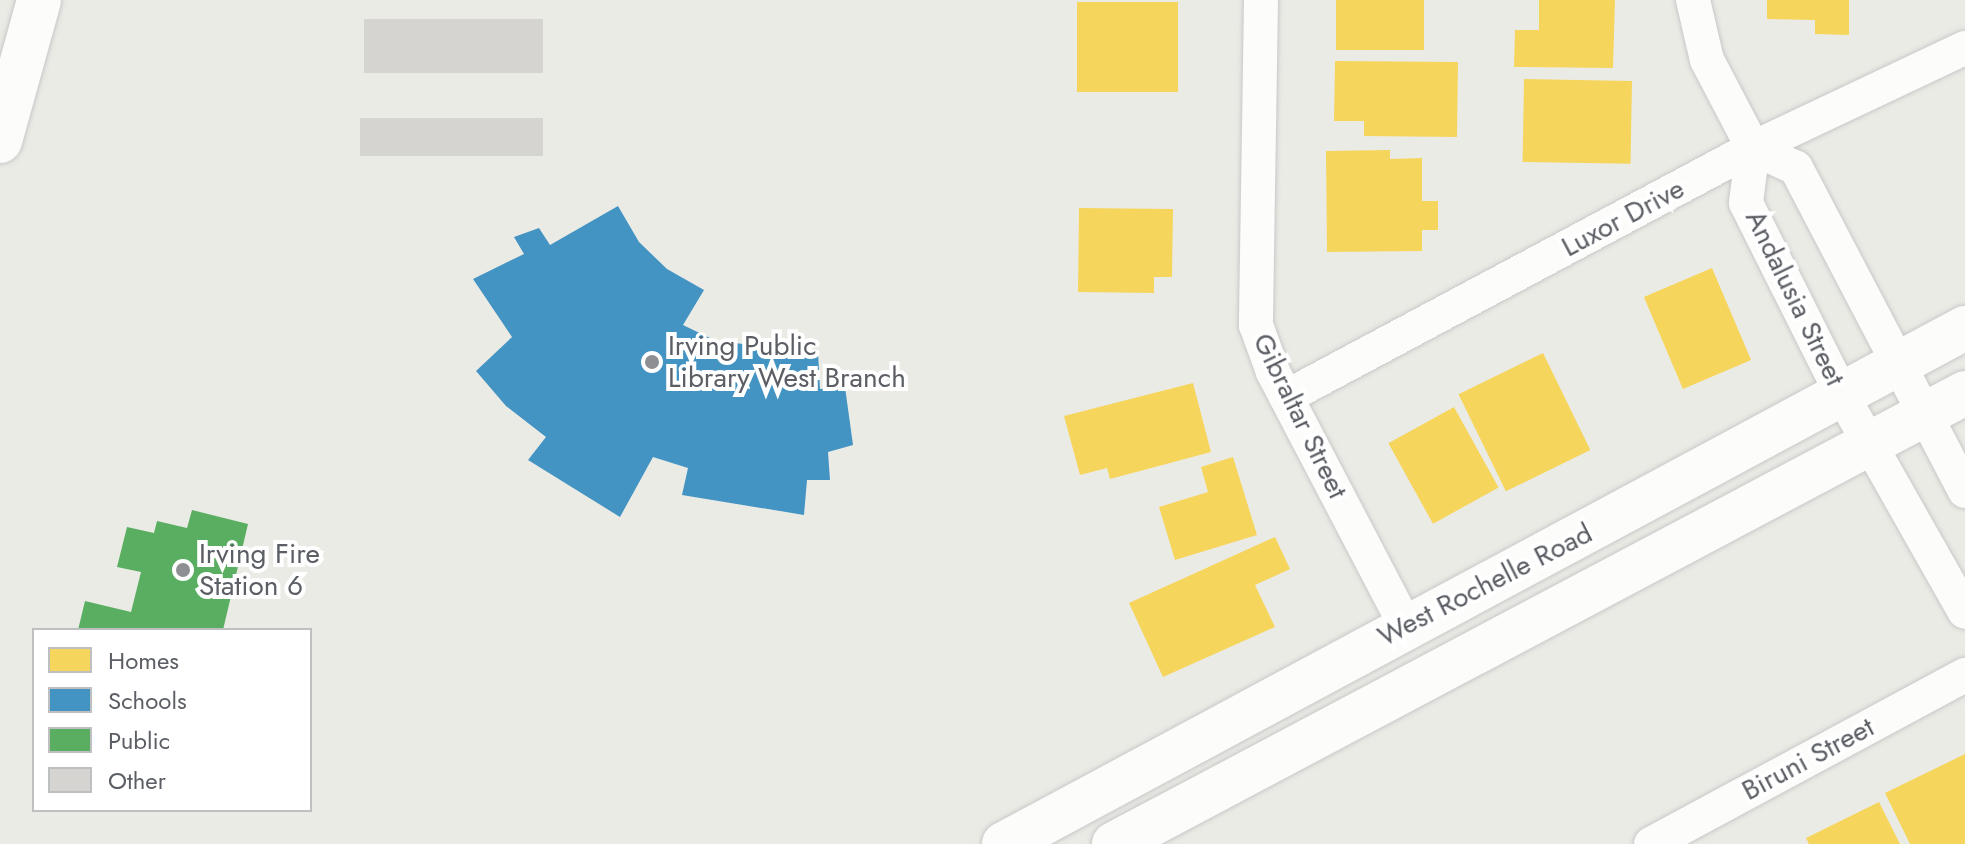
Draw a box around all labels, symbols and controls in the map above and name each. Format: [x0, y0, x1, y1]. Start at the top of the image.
street label: Luxor Drive [1556, 172, 1690, 264]
street label: Andalusia Street [1738, 205, 1852, 391]
street label: Gibraltar Street [1246, 328, 1354, 504]
place label: Irving Public Library West Branch [668, 329, 906, 395]
marker: Irving Public Library West Branch [643, 353, 661, 371]
street label: West Rochelle Road [1372, 516, 1598, 654]
place label: Irving Fire Station 6 [199, 537, 320, 603]
marker: Irving Fire Station 6 [174, 561, 192, 579]
legend [32, 628, 312, 812]
text: Homes [108, 643, 179, 678]
text: Schools [108, 683, 187, 718]
street label: Biruni Street [1736, 710, 1880, 808]
text: Public [108, 723, 170, 758]
text: Other [108, 763, 166, 798]

